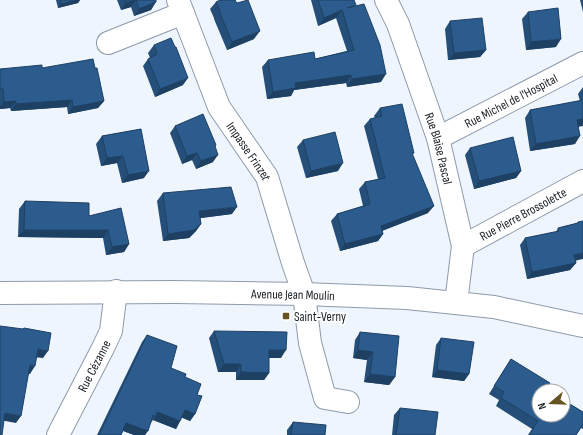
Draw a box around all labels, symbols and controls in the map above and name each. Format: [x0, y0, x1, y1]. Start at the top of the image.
street label: Rue Michel de l'Hospital [462, 71, 560, 132]
street label: Rue Blaise Pascal [421, 111, 455, 186]
street label: Impasse Frinzet [222, 119, 274, 182]
street label: Rue Pierre Brossolette [477, 184, 570, 245]
street label: Avenue Jean Moulin [250, 286, 335, 304]
place label: Saint-Verny [294, 309, 346, 325]
marker: Saint-Verny [281, 311, 291, 321]
street label: Rue Cézanne [75, 338, 115, 395]
north arrow [531, 383, 571, 423]
text: N [535, 401, 549, 411]

